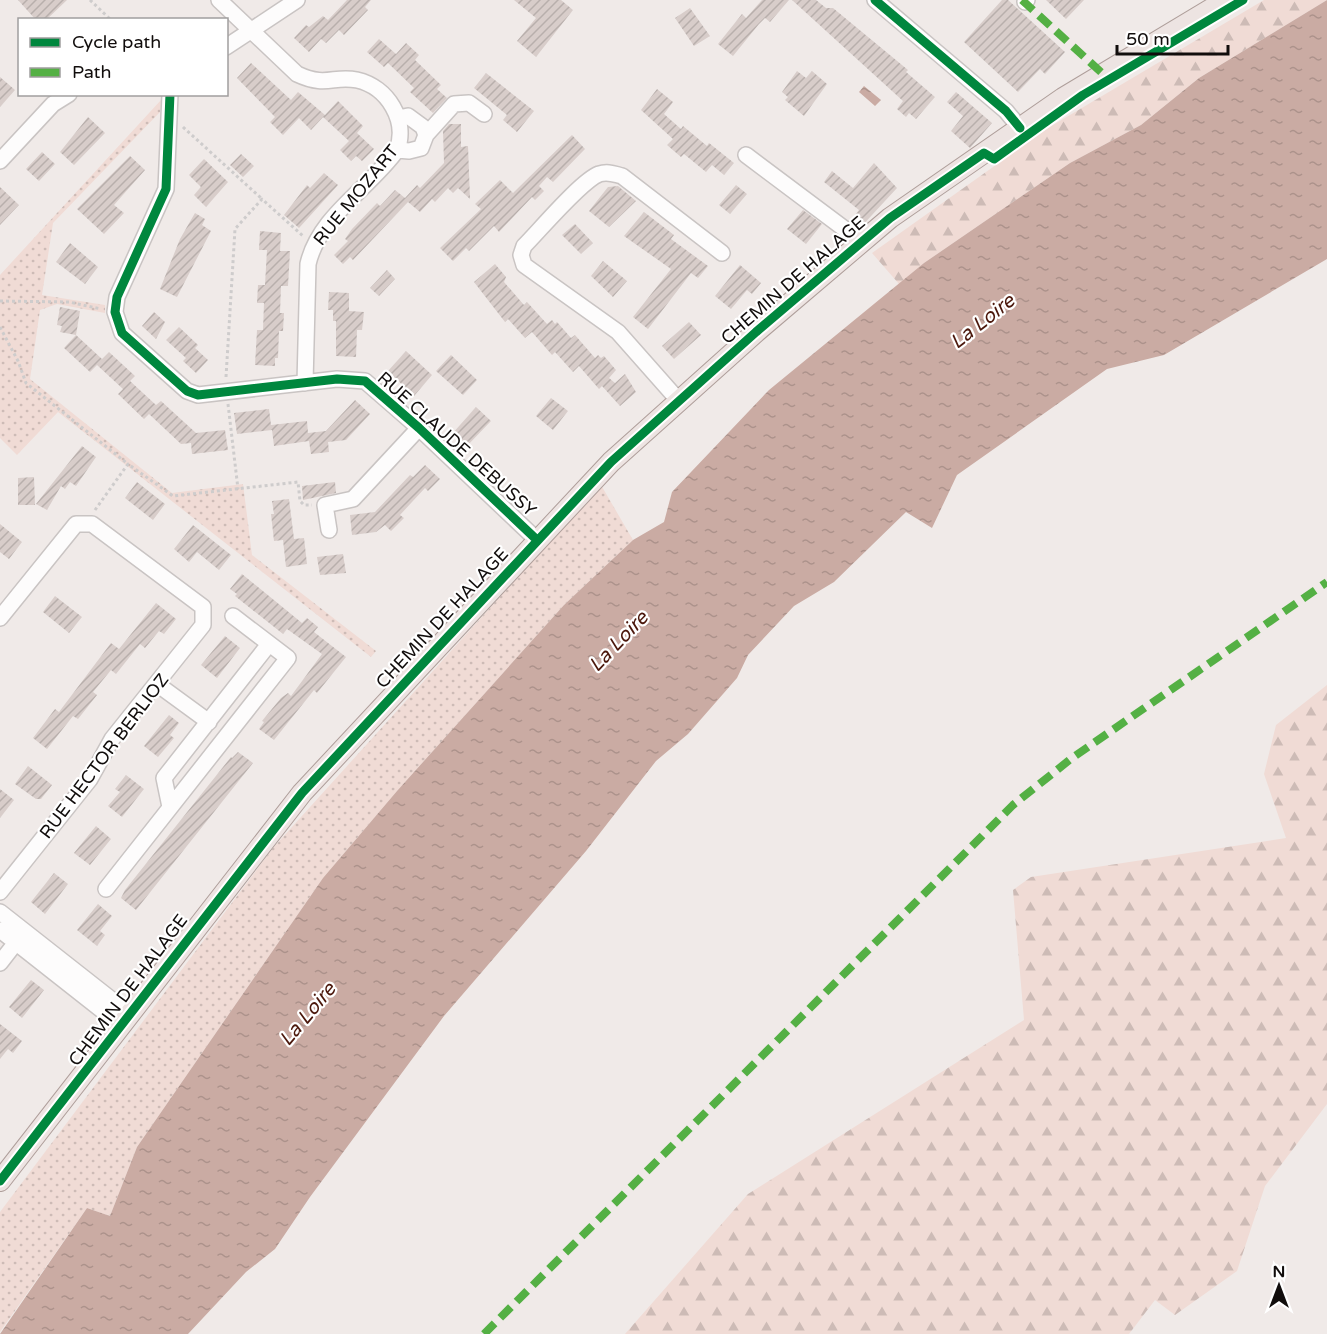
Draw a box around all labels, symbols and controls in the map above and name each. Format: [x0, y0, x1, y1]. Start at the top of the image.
legend [18, 18, 228, 96]
scale bar [1117, 18, 1228, 56]
text: 50 m [1126, 28, 1170, 50]
text: Cycle path [72, 31, 161, 53]
text: Path [72, 61, 111, 83]
street label: RUE MOZART [309, 140, 403, 250]
street label: CHEMIN DE HALAGE [716, 211, 870, 349]
water label: La Loire [946, 288, 1021, 354]
street label: RUE CLAUDE DEBUSSY [373, 367, 541, 521]
street label: CHEMIN DE HALAGE [371, 543, 513, 693]
water label: La Loire [584, 605, 655, 677]
street label: RUE HECTOR BERLIOZ [35, 669, 173, 843]
street label: CHEMIN DE HALAGE [64, 910, 192, 1070]
water label: La Loire [274, 977, 342, 1051]
north arrow [1249, 1256, 1309, 1316]
text: N [1273, 1262, 1285, 1282]

